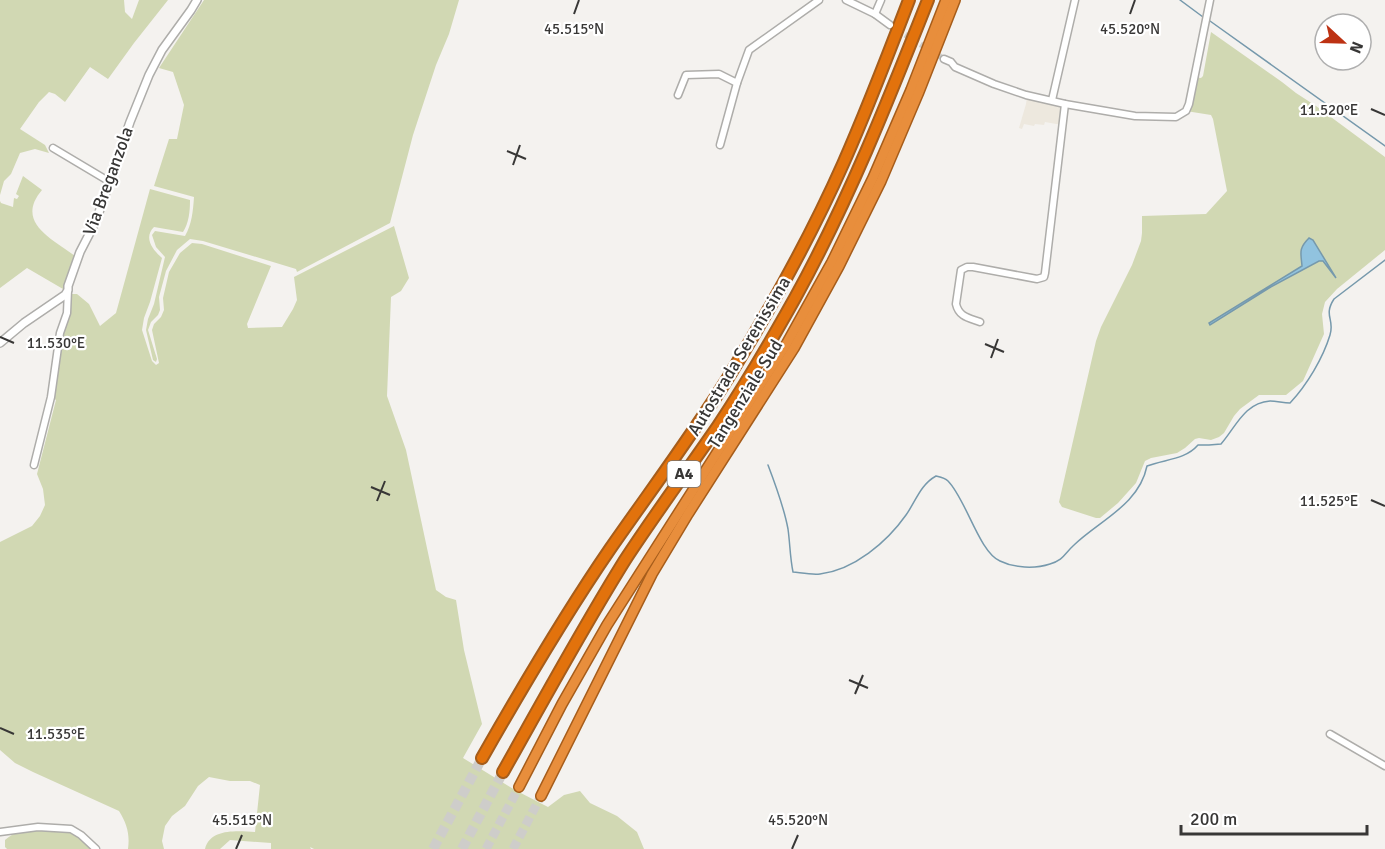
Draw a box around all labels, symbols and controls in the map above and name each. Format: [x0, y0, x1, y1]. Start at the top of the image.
north arrow [1313, 12, 1373, 72]
text: 45.515°N [544, 20, 604, 38]
text: 45.520°N [1100, 20, 1160, 38]
text: N [1345, 38, 1367, 56]
text: 11.520°E [1300, 101, 1358, 119]
street label: Via Breganzola [78, 124, 138, 238]
street label: Autostrada Serenissima [683, 272, 795, 440]
text: 11.530°E [27, 334, 85, 352]
street label: Tangenziale Sud [703, 335, 787, 453]
road number: A4 [668, 461, 700, 487]
text: 11.525°E [1300, 492, 1358, 510]
text: 11.535°E [27, 725, 85, 743]
scale bar [1181, 798, 1367, 836]
text: 200 m [1190, 808, 1237, 830]
text: 45.515°N [212, 811, 272, 829]
text: 45.520°N [768, 811, 828, 829]

